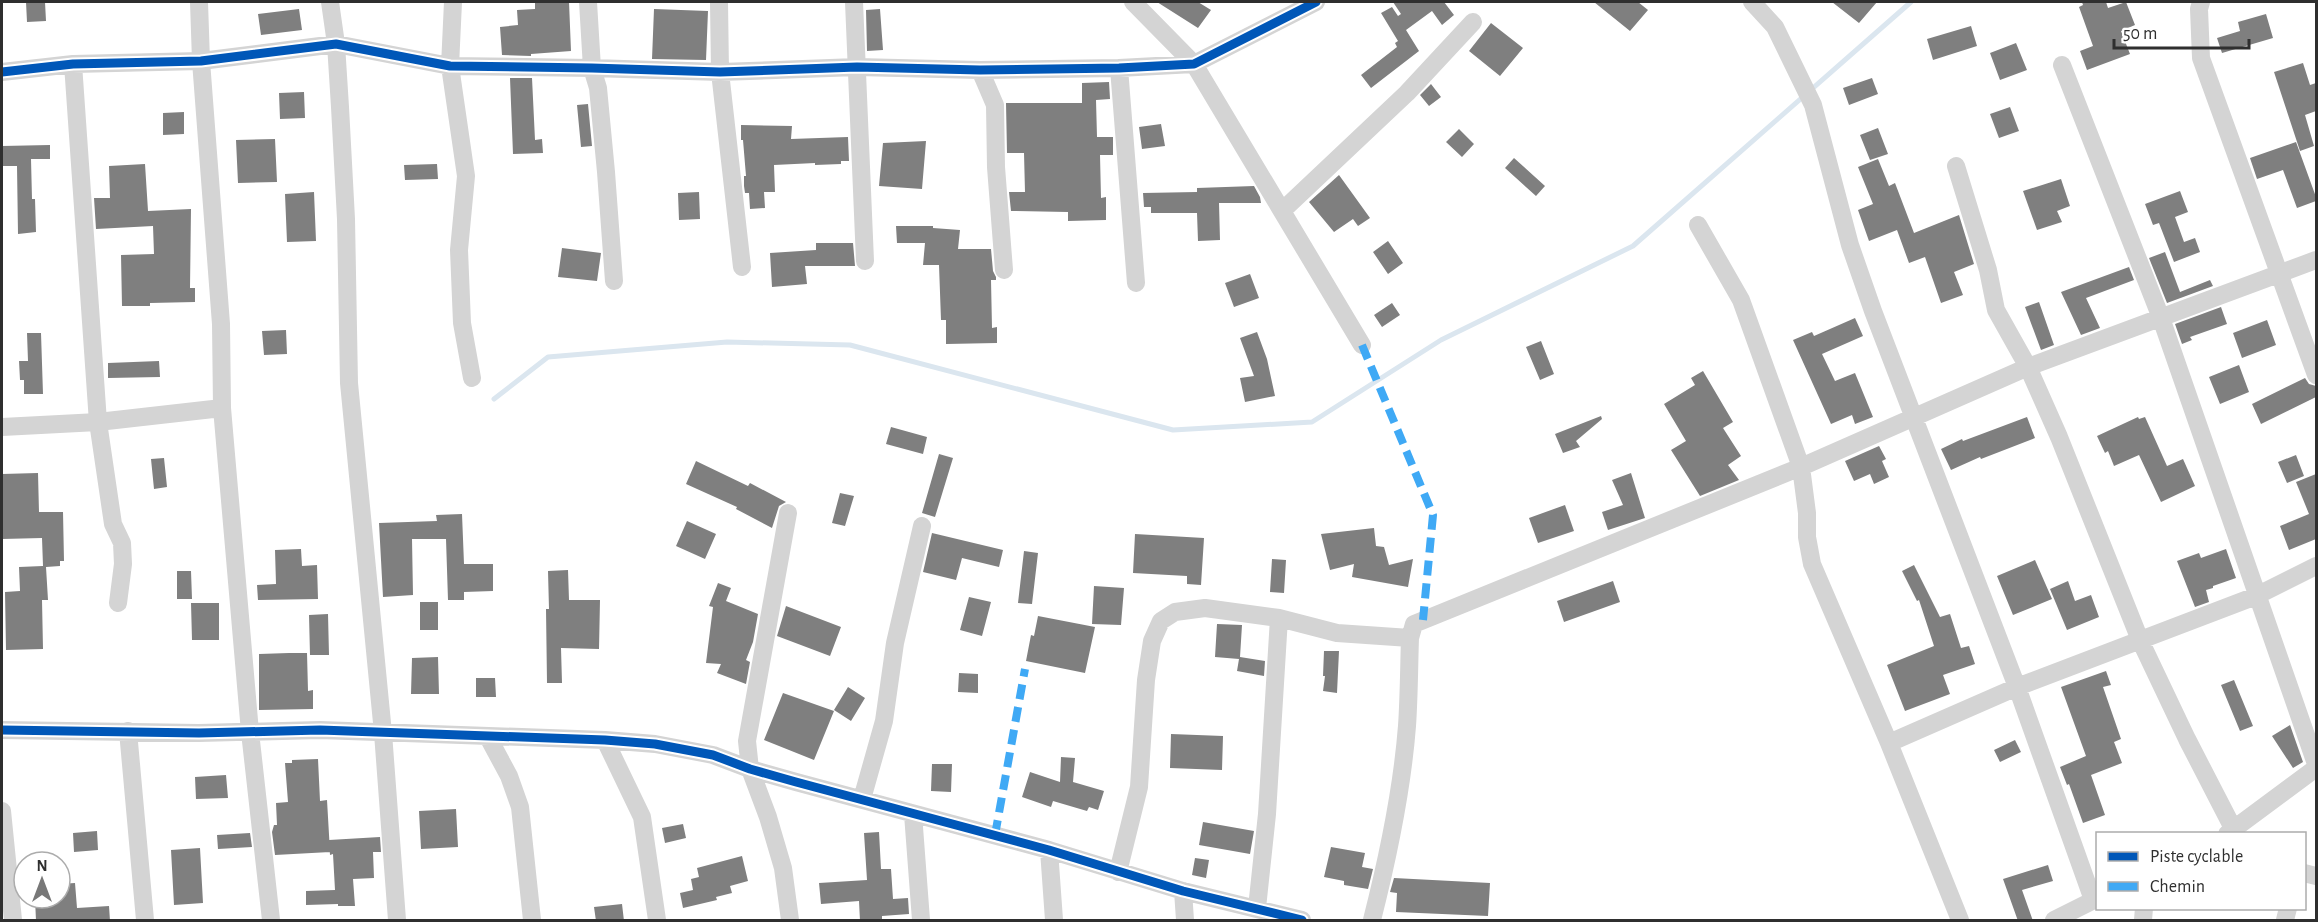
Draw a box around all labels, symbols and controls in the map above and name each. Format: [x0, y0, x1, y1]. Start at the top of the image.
scale bar [2114, 12, 2249, 50]
text: 50 m [2123, 25, 2157, 43]
legend [2096, 832, 2306, 910]
text: Piste cyclable [2150, 848, 2243, 866]
north arrow [12, 850, 72, 910]
text: N [36, 858, 48, 874]
text: Chemin [2150, 878, 2205, 896]

